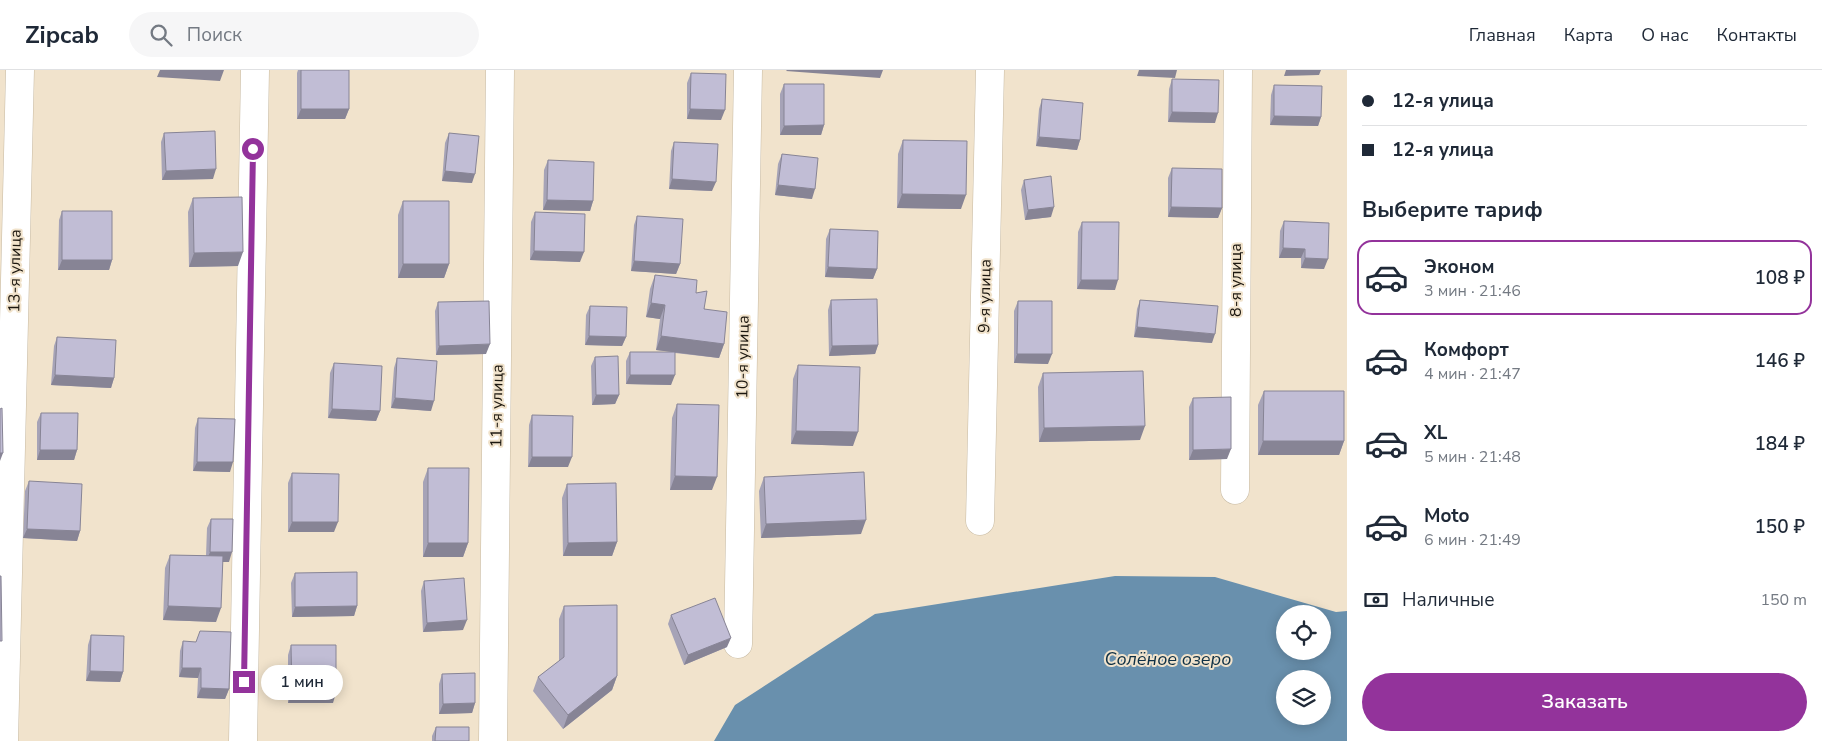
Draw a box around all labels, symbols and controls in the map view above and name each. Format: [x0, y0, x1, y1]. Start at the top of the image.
search box [129, 12, 479, 57]
text: Zipcab [25, 19, 99, 51]
icon: search [147, 21, 175, 49]
text: Поиск [187, 22, 242, 48]
text: Главная [1469, 23, 1536, 47]
text: Карта [1564, 23, 1613, 47]
text: О нас [1641, 23, 1689, 47]
text: Контакты [1717, 23, 1797, 47]
text: 12-я улица [1392, 88, 1494, 114]
text: 12-я улица [1392, 137, 1494, 163]
route start [242, 138, 264, 160]
text: Выберите тариф [1362, 195, 1543, 225]
street label: 13-я улица [3, 229, 27, 313]
street label: 8-я улица [1225, 243, 1247, 317]
text: Эконом [1424, 254, 1495, 280]
icon: car [1364, 255, 1409, 300]
street label: 9-я улица [973, 259, 997, 333]
text: 108 ₽ [1754, 265, 1805, 291]
text: 3 мин · 21:46 [1424, 280, 1521, 302]
street label: 10-я улица [731, 315, 755, 399]
text: Комфорт [1424, 337, 1509, 363]
icon: car [1364, 338, 1409, 383]
text: 146 ₽ [1754, 348, 1805, 374]
text: 4 мин · 21:47 [1424, 363, 1521, 385]
street label: 11-я улица [485, 364, 509, 448]
text: XL [1424, 420, 1447, 446]
icon: car [1364, 421, 1409, 466]
text: 184 ₽ [1754, 431, 1805, 457]
text: 5 мин · 21:48 [1424, 446, 1521, 468]
text: Moto [1424, 503, 1470, 529]
icon: car [1364, 504, 1409, 549]
text: 150 ₽ [1754, 514, 1805, 540]
text: 6 мин · 21:49 [1424, 529, 1521, 551]
icon: cash [1362, 586, 1390, 614]
text: Наличные [1402, 587, 1495, 613]
text: 150 m [1760, 589, 1807, 611]
map controls [1276, 605, 1331, 725]
button: locate [1276, 605, 1331, 660]
water label: Солёное озеро [1105, 647, 1231, 671]
callout: 1 мин [262, 664, 344, 700]
button: layers [1276, 670, 1331, 725]
route end [233, 671, 255, 693]
text: 1 мин [280, 671, 324, 693]
button: Заказать [1362, 673, 1807, 731]

